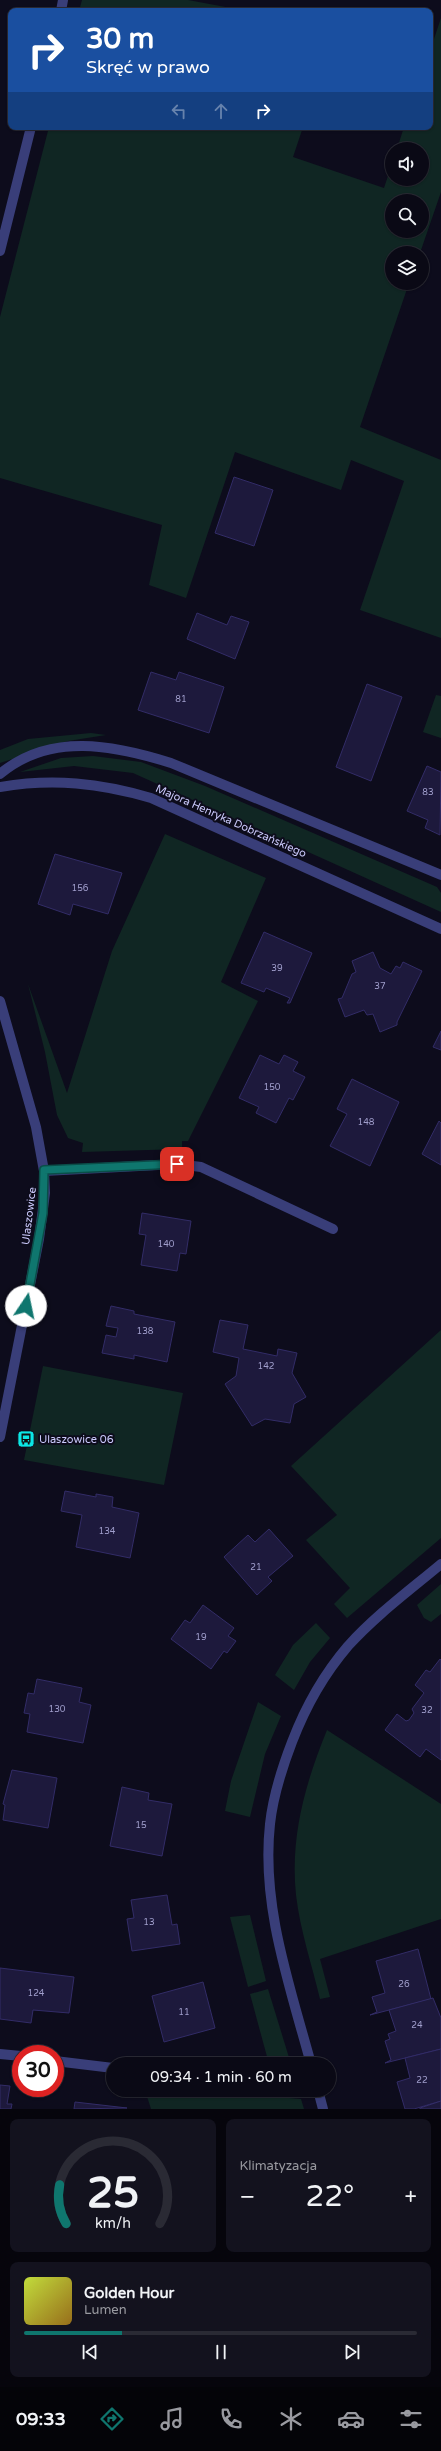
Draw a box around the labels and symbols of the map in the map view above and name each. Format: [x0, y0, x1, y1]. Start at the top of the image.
house number: 81 [175, 694, 187, 705]
street label: Majora Henryka Dobrzańskiego [154, 782, 309, 860]
house number: 83 [422, 787, 434, 798]
house number: 156 [72, 883, 89, 894]
house number: 39 [271, 963, 283, 974]
house number: 37 [374, 981, 386, 992]
house number: 150 [264, 1082, 281, 1093]
house number: 148 [358, 1117, 375, 1128]
pin [160, 1147, 194, 1181]
street label: Ulaszowice [19, 1186, 39, 1246]
house number: 140 [158, 1239, 175, 1250]
position arrow [5, 1285, 47, 1327]
house number: 138 [137, 1326, 154, 1337]
house number: 142 [258, 1361, 274, 1372]
bus stop icon: Ulaszowice 06 [16, 1429, 36, 1449]
place label: Ulaszowice 06 [39, 1433, 114, 1446]
house number: 134 [99, 1526, 116, 1537]
house number: 21 [250, 1562, 262, 1573]
house number: 19 [195, 1632, 207, 1643]
house number: 130 [49, 1704, 66, 1715]
house number: 32 [421, 1705, 433, 1716]
house number: 15 [135, 1820, 147, 1831]
house number: 13 [143, 1917, 155, 1928]
house number: 26 [398, 1979, 410, 1990]
house number: 124 [28, 1988, 45, 1999]
house number: 11 [178, 2007, 190, 2018]
house number: 24 [411, 2020, 423, 2031]
speed limit sign: 30 [12, 2045, 64, 2097]
house number: 22 [416, 2075, 428, 2086]

